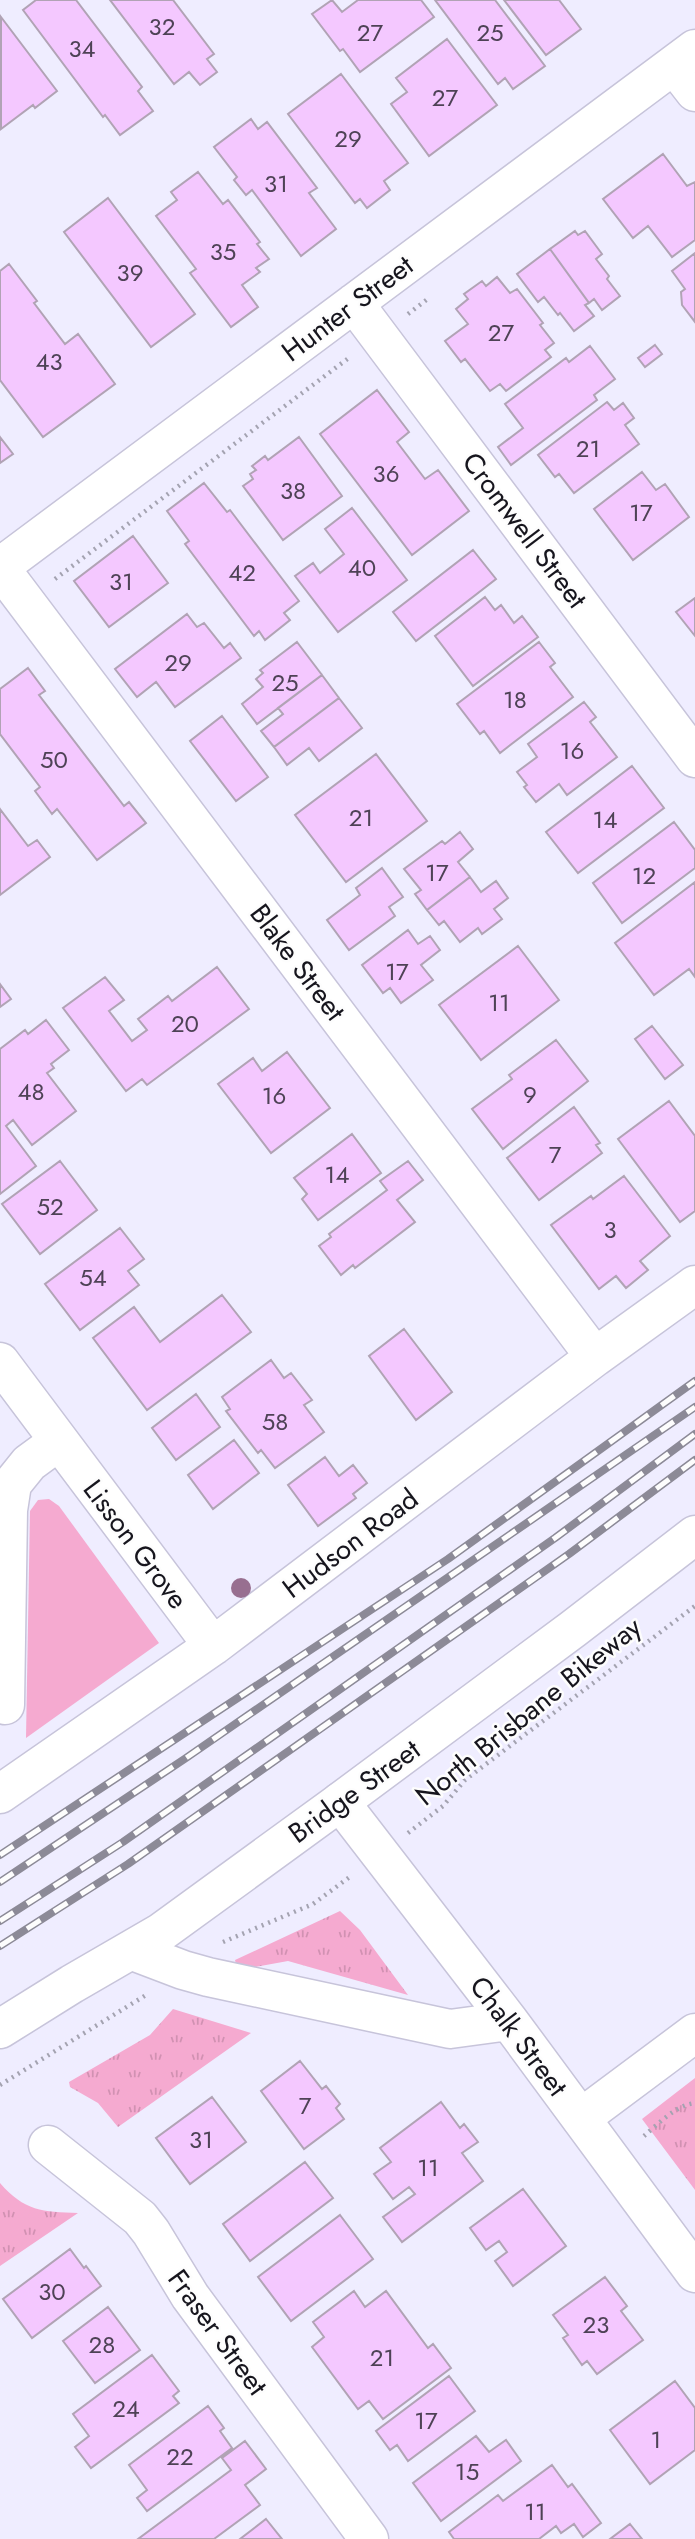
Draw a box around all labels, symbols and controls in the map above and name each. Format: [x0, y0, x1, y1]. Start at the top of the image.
house number: 32 [149, 9, 175, 44]
house number: 27 [357, 15, 384, 50]
house number: 25 [476, 15, 504, 50]
house number: 34 [68, 31, 96, 66]
house number: 27 [432, 80, 459, 115]
house number: 29 [334, 121, 362, 156]
house number: 31 [264, 166, 288, 201]
house number: 35 [210, 234, 236, 269]
street label: Hunter Street [273, 245, 422, 372]
house number: 39 [117, 255, 143, 290]
house number: 27 [488, 315, 515, 350]
house number: 43 [35, 344, 63, 379]
house number: 21 [576, 431, 600, 466]
street label: Cromwell Street [452, 443, 597, 617]
house number: 36 [373, 456, 399, 491]
house number: 38 [280, 473, 306, 508]
house number: 17 [629, 495, 653, 530]
house number: 40 [348, 550, 376, 585]
house number: 42 [228, 555, 256, 590]
house number: 31 [109, 564, 133, 599]
house number: 29 [164, 645, 192, 680]
house number: 25 [271, 665, 299, 700]
house number: 18 [503, 682, 527, 717]
house number: 16 [560, 733, 584, 768]
house number: 50 [40, 742, 68, 777]
house number: 21 [349, 800, 373, 835]
house number: 14 [593, 802, 617, 837]
house number: 17 [425, 855, 449, 890]
house number: 12 [632, 858, 656, 893]
street label: Blake Street [240, 895, 355, 1030]
house number: 17 [385, 954, 409, 989]
house number: 11 [488, 985, 510, 1020]
house number: 20 [171, 1006, 199, 1041]
house number: 48 [17, 1074, 45, 1109]
house number: 9 [523, 1077, 537, 1112]
house number: 16 [262, 1078, 286, 1113]
house number: 7 [549, 1137, 562, 1172]
house number: 14 [325, 1157, 349, 1192]
house number: 52 [36, 1189, 64, 1224]
house number: 3 [603, 1212, 617, 1247]
house number: 54 [79, 1260, 107, 1295]
house number: 58 [262, 1404, 288, 1439]
street label: Lisson Grove [73, 1471, 198, 1618]
street label: Hudson Road [274, 1479, 427, 1608]
street label: North Brisbane Bikeway [406, 1607, 651, 1816]
street label: Bridge Street [280, 1729, 429, 1853]
street label: Chalk Street [460, 1968, 578, 2105]
house number: 7 [299, 2088, 312, 2123]
house number: 31 [189, 2122, 213, 2157]
house number: 11 [417, 2150, 439, 2185]
street label: Fraser Street [158, 2261, 278, 2404]
house number: 30 [38, 2274, 66, 2309]
house number: 23 [583, 2307, 609, 2342]
house number: 28 [89, 2327, 115, 2362]
house number: 21 [370, 2340, 394, 2375]
house number: 24 [112, 2391, 140, 2426]
house number: 17 [414, 2403, 438, 2438]
house number: 1 [651, 2422, 661, 2457]
house number: 22 [166, 2439, 194, 2474]
house number: 15 [455, 2454, 479, 2489]
house number: 11 [524, 2494, 546, 2529]

